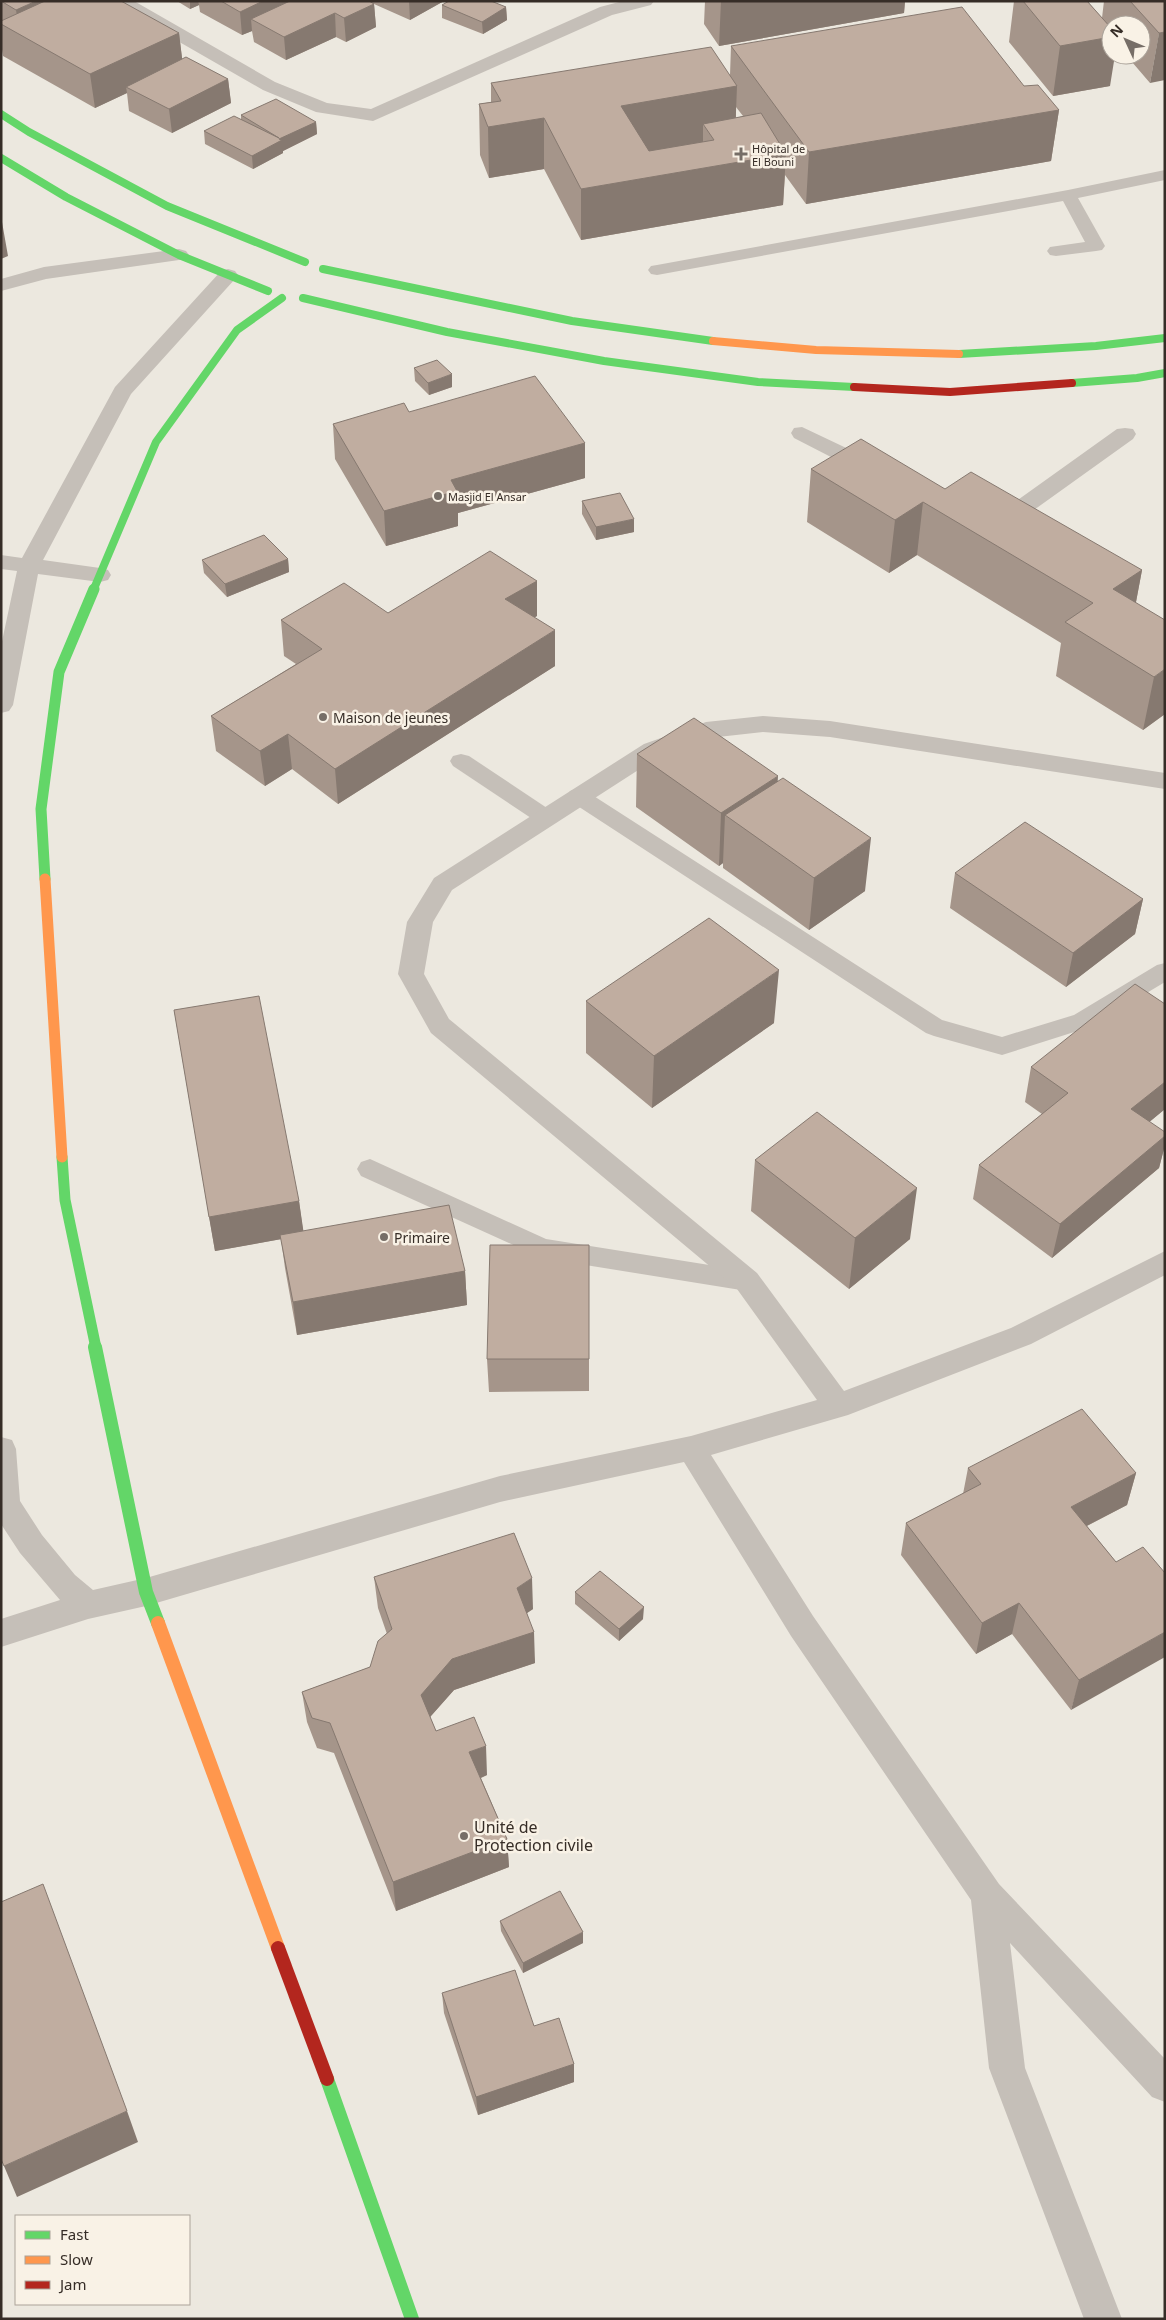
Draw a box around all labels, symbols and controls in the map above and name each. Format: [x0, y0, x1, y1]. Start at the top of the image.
north arrow [1101, 15, 1151, 65]
text: N [1105, 20, 1127, 41]
place label: Hôpital de El Bouni [752, 141, 805, 169]
marker: Hôpital de El Bouni [734, 147, 748, 161]
place label: Masjid El Ansar [448, 489, 527, 504]
marker: Masjid El Ansar [432, 490, 444, 502]
place label: Maison de jeunes [333, 708, 448, 727]
marker: Maison de jeunes [317, 711, 329, 723]
place label: Primaire [394, 1228, 450, 1247]
marker: Primaire [378, 1231, 390, 1243]
place label: Unité de Protection civile [474, 1816, 593, 1856]
marker: Unité de Protection civile [458, 1830, 470, 1842]
legend [15, 2215, 190, 2305]
text: Fast [60, 2224, 89, 2244]
text: Slow [60, 2249, 93, 2269]
text: Jam [58, 2274, 87, 2294]

